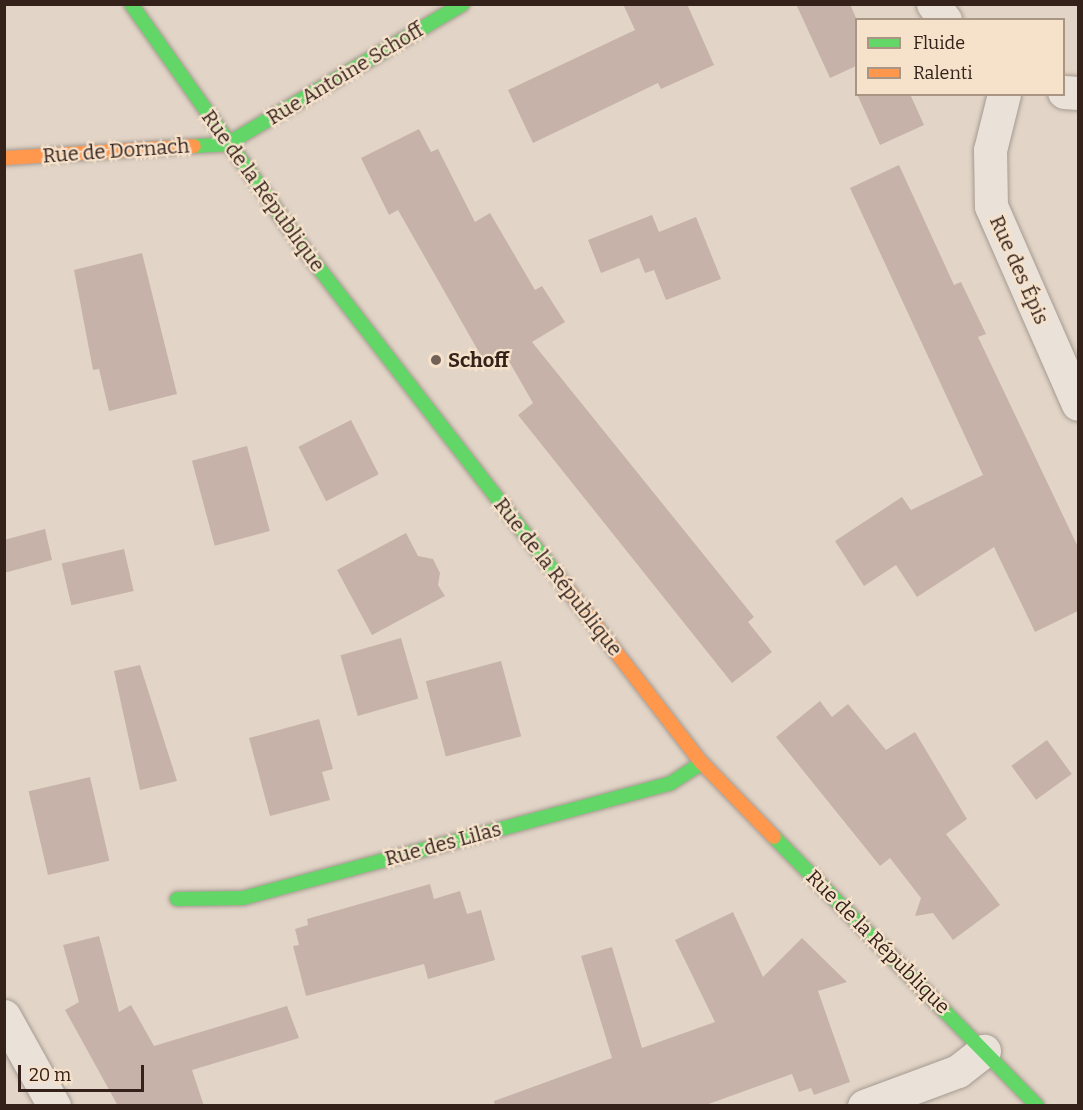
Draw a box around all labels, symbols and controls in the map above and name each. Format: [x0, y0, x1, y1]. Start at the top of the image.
street label: Rue Antoine Schoff [263, 18, 427, 130]
legend [855, 18, 1065, 96]
text: Fluide [913, 32, 965, 54]
text: Ralenti [913, 62, 973, 84]
street label: Rue de la République [196, 106, 330, 276]
street label: Rue de Dornach [42, 134, 190, 168]
street label: Rue des Épis [984, 212, 1054, 328]
place label: Schoff [448, 348, 509, 372]
marker: Schoff [429, 353, 443, 367]
street label: Rue de la République [489, 493, 627, 661]
street label: Rue des Lilas [382, 817, 504, 871]
street label: Rue de la République [801, 865, 955, 1019]
scale bar [21, 1053, 147, 1091]
text: 20 m [29, 1064, 71, 1086]

